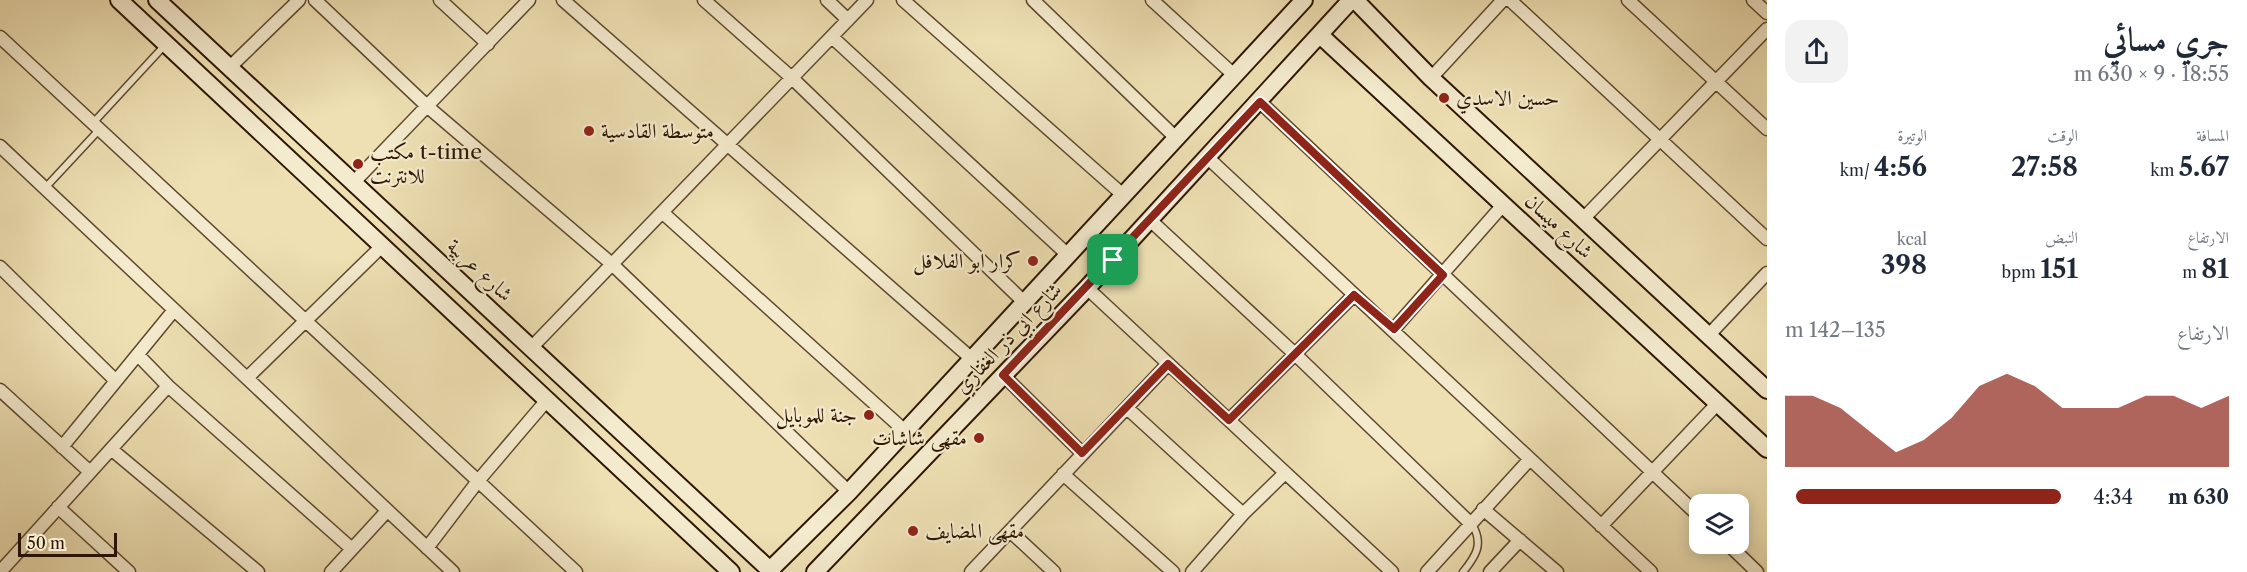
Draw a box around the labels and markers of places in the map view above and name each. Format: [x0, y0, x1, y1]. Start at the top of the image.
place label: حسين الاسدي [1456, 85, 1559, 114]
marker: حسين الاسدي [1437, 91, 1451, 105]
place label: متوسطة القادسية [601, 118, 714, 144]
marker: متوسطة القادسية [582, 124, 596, 138]
place label: مكتب t-time للانترنت [370, 139, 482, 188]
marker: مكتب t-time للانترنت [351, 157, 365, 171]
pin [1087, 234, 1138, 285]
place label: كرار ابو الفلافل [913, 248, 1021, 276]
marker: كرار ابو الفلافل [1026, 254, 1040, 268]
place label: جنة للموبايل [776, 402, 857, 430]
marker: جنة للموبايل [862, 408, 876, 422]
place label: مقهى شاشات [872, 425, 967, 452]
marker: مقهى شاشات [972, 431, 986, 445]
place label: مقهى المضايف [925, 518, 1024, 545]
marker: مقهى المضايف [906, 524, 920, 538]

